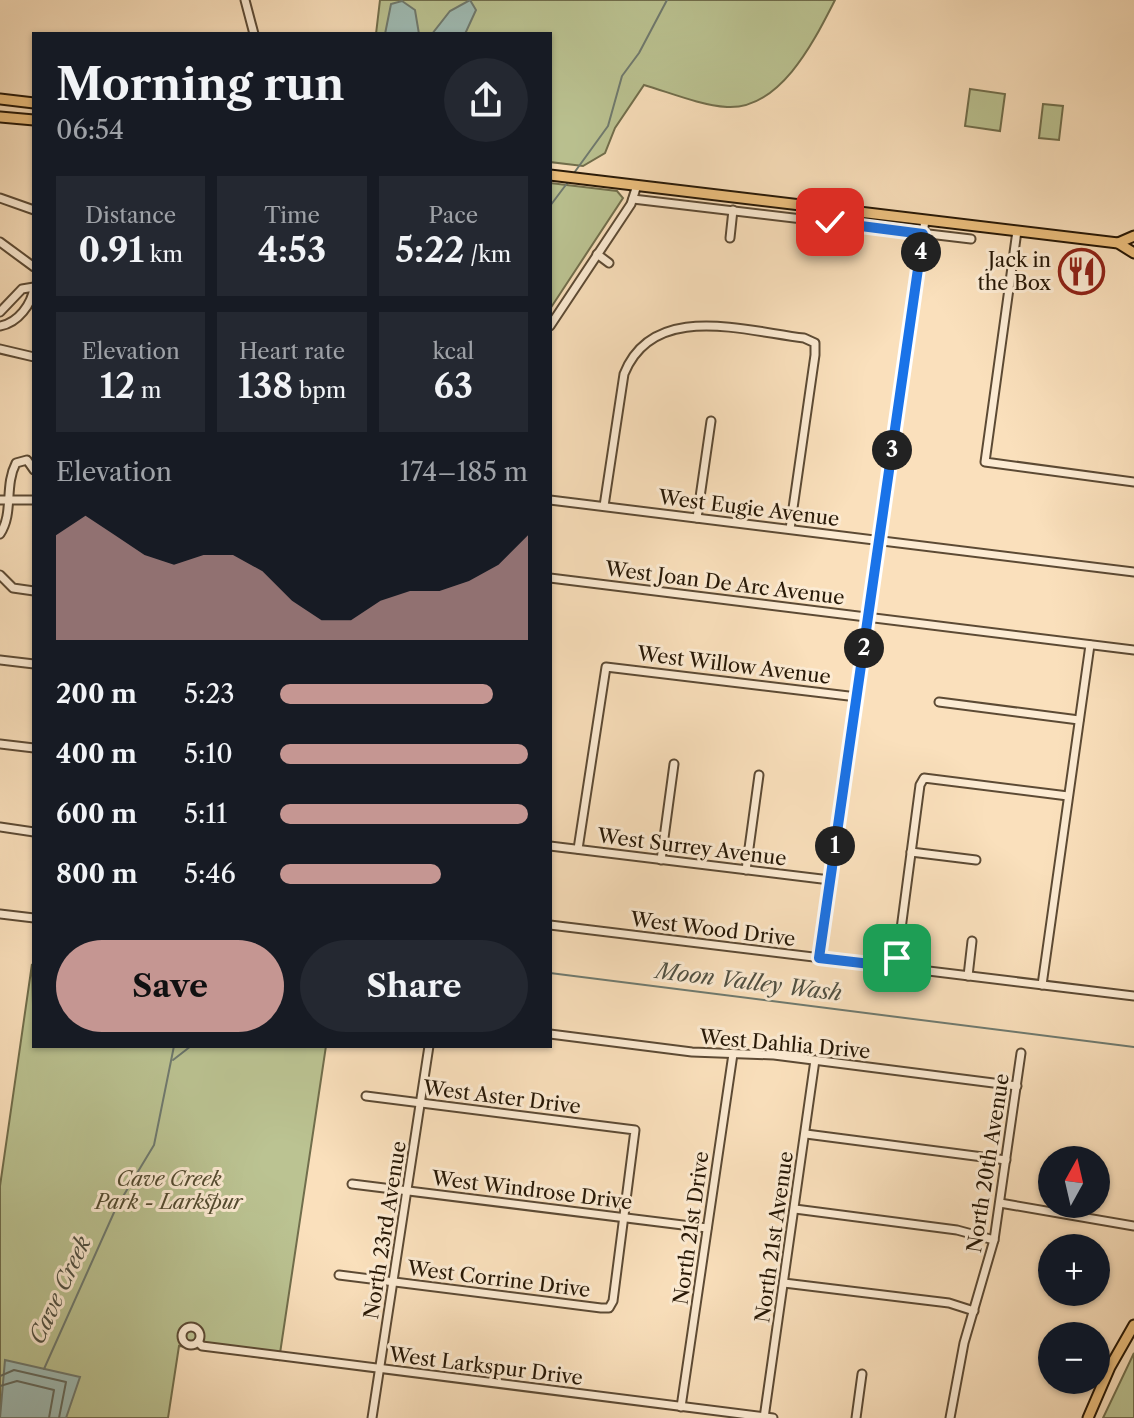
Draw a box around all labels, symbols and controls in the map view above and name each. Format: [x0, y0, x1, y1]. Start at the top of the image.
text: Morning run [56, 57, 345, 111]
button: share [444, 58, 528, 142]
text: 06:54 [56, 114, 124, 146]
pin [796, 188, 864, 256]
icon: check [808, 200, 852, 244]
text: Distance [85, 202, 176, 229]
text: Time [264, 202, 320, 229]
text: Pace [428, 202, 478, 229]
text: 0.91 [78, 229, 144, 271]
text: 4:53 [258, 229, 326, 271]
text: 5:22 [395, 229, 464, 271]
pin: 4 [901, 232, 941, 272]
text: 4 [914, 238, 928, 265]
text: km [144, 241, 183, 268]
text: /km [464, 241, 511, 268]
place label: Jack in the Box [978, 248, 1051, 295]
restaurant icon: Jack in the Box [1058, 248, 1106, 296]
text: Elevation [82, 338, 180, 365]
text: Heart rate [239, 338, 345, 365]
text: kcal [433, 338, 474, 365]
text: 12 [100, 365, 135, 407]
text: 138 [238, 365, 293, 407]
text: 63 [434, 365, 473, 407]
text: m [135, 377, 162, 404]
text: bpm [293, 377, 346, 404]
pin: 3 [872, 430, 912, 470]
text: 3 [886, 436, 898, 463]
text: Elevation [56, 456, 172, 488]
text: 174–185 m [399, 456, 528, 488]
street label: West Eugie Avenue [656, 485, 841, 531]
street label: West Joan De Arc Avenue [603, 556, 846, 610]
pin: 2 [844, 628, 884, 668]
text: 2 [858, 634, 871, 661]
street label: West Willow Avenue [635, 641, 832, 689]
text: 200 m [56, 678, 137, 710]
text: 5:23 [184, 678, 235, 710]
text: 400 m [56, 738, 137, 770]
text: 5:10 [184, 738, 233, 770]
text: 600 m [56, 798, 137, 830]
text: 5:11 [184, 798, 227, 830]
street label: West Surrey Avenue [595, 823, 788, 870]
pin: 1 [815, 826, 855, 866]
text: 1 [830, 832, 840, 859]
text: 800 m [56, 858, 138, 890]
text: 5:46 [184, 858, 236, 890]
street label: West Wood Drive [628, 907, 797, 951]
pin [863, 924, 931, 992]
icon: arrive [875, 936, 919, 980]
button: Save [56, 940, 284, 1032]
button: Share [300, 940, 528, 1032]
water label: Moon Valley Wash [652, 957, 843, 1007]
street label: West Dahlia Drive [698, 1024, 871, 1063]
street label: North 20th Avenue [962, 1072, 1014, 1254]
street label: West Aster Drive [421, 1075, 582, 1119]
street label: North 23rd Avenue [359, 1139, 411, 1321]
north arrow [1038, 1146, 1110, 1218]
map controls [1038, 1146, 1110, 1394]
street label: North 21st Drive [668, 1150, 714, 1306]
street label: North 21st Avenue [750, 1150, 798, 1324]
street label: West Windrose Drive [429, 1166, 634, 1214]
park label: Cave Creek Park - Larkspur [93, 1167, 244, 1214]
water label: Cave Creek [23, 1231, 97, 1348]
button: + [1038, 1234, 1110, 1306]
street label: West Corrine Drive [405, 1256, 592, 1302]
button: − [1038, 1322, 1110, 1394]
street label: West Larkspur Drive [387, 1342, 584, 1390]

